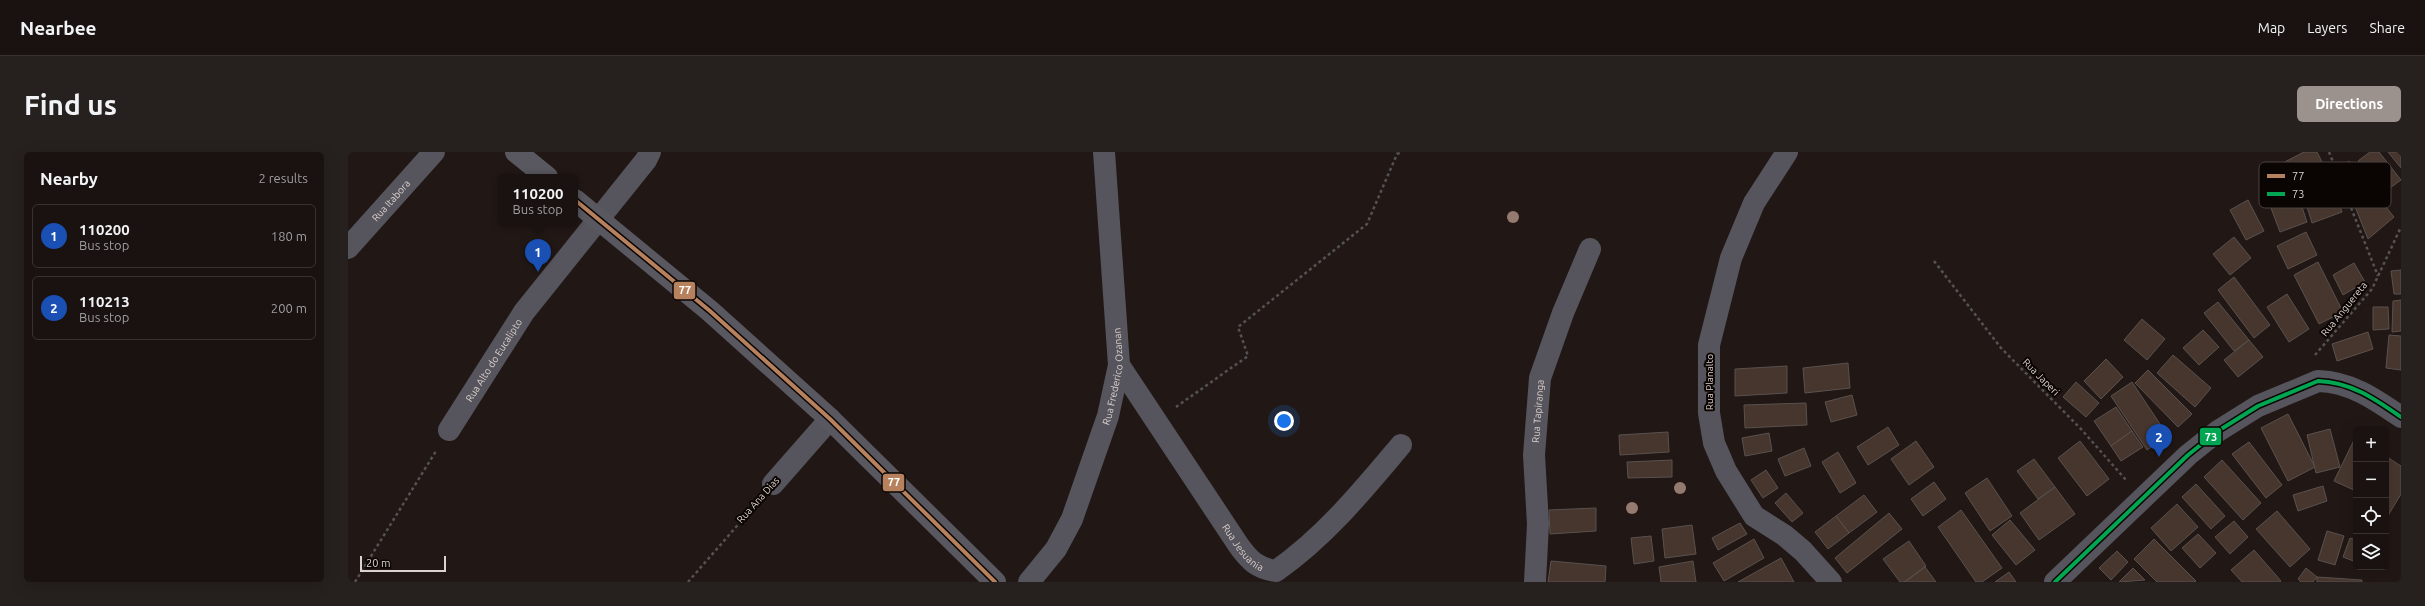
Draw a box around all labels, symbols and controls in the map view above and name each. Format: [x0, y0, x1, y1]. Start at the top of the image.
text: Nearbee [20, 17, 97, 39]
text: Map [2258, 20, 2285, 36]
text: Layers [2307, 20, 2347, 36]
text: Share [2369, 20, 2405, 36]
button: Directions [2297, 86, 2401, 122]
text: Find us [24, 89, 117, 120]
legend [2259, 162, 2391, 208]
text: Nearby [40, 169, 98, 188]
text: 77 [2292, 170, 2304, 182]
text: 2 results [258, 171, 308, 185]
popup [498, 174, 578, 226]
street label: Rua Itabora [369, 177, 412, 223]
text: 110200 [513, 185, 563, 202]
text: 73 [2292, 188, 2304, 200]
text: Bus stop [513, 202, 563, 216]
text: 110200 [79, 221, 130, 238]
text: 1 [50, 229, 58, 243]
text: 180 m [271, 229, 307, 243]
text: Bus stop [79, 238, 129, 252]
pin: 1 [525, 239, 551, 272]
street label: Rua Anguereta [2319, 280, 2369, 338]
line badge: 77 [673, 281, 696, 300]
text: 77 [679, 284, 691, 296]
text: 110213 [79, 293, 130, 310]
text: 2 [50, 301, 58, 315]
text: 200 m [271, 301, 307, 315]
text: Bus stop [79, 310, 129, 324]
street label: Rua Alto do Eucalipto [463, 316, 524, 404]
street label: Rua Frederico Ozanan [1100, 327, 1125, 426]
street label: Rua Planalto [1704, 354, 1715, 410]
street label: Rua Japeri [2020, 356, 2062, 398]
street label: Rua Tapiranga [1529, 379, 1545, 443]
your location [1274, 411, 1294, 431]
pin: 2 [2146, 424, 2172, 457]
map controls [2353, 426, 2389, 570]
button: + [2353, 426, 2389, 462]
line badge: 73 [2199, 427, 2222, 446]
text: 73 [2205, 431, 2217, 443]
button: − [2353, 462, 2389, 498]
line badge: 77 [882, 473, 905, 492]
street label: Rua Ana Dias [735, 475, 781, 525]
text: 77 [888, 476, 900, 488]
button: locate [2353, 498, 2389, 534]
street label: Rua Jesuania [1220, 522, 1265, 573]
button: layers [2353, 534, 2389, 570]
scale bar [360, 554, 446, 573]
text: 20 m [366, 557, 390, 569]

